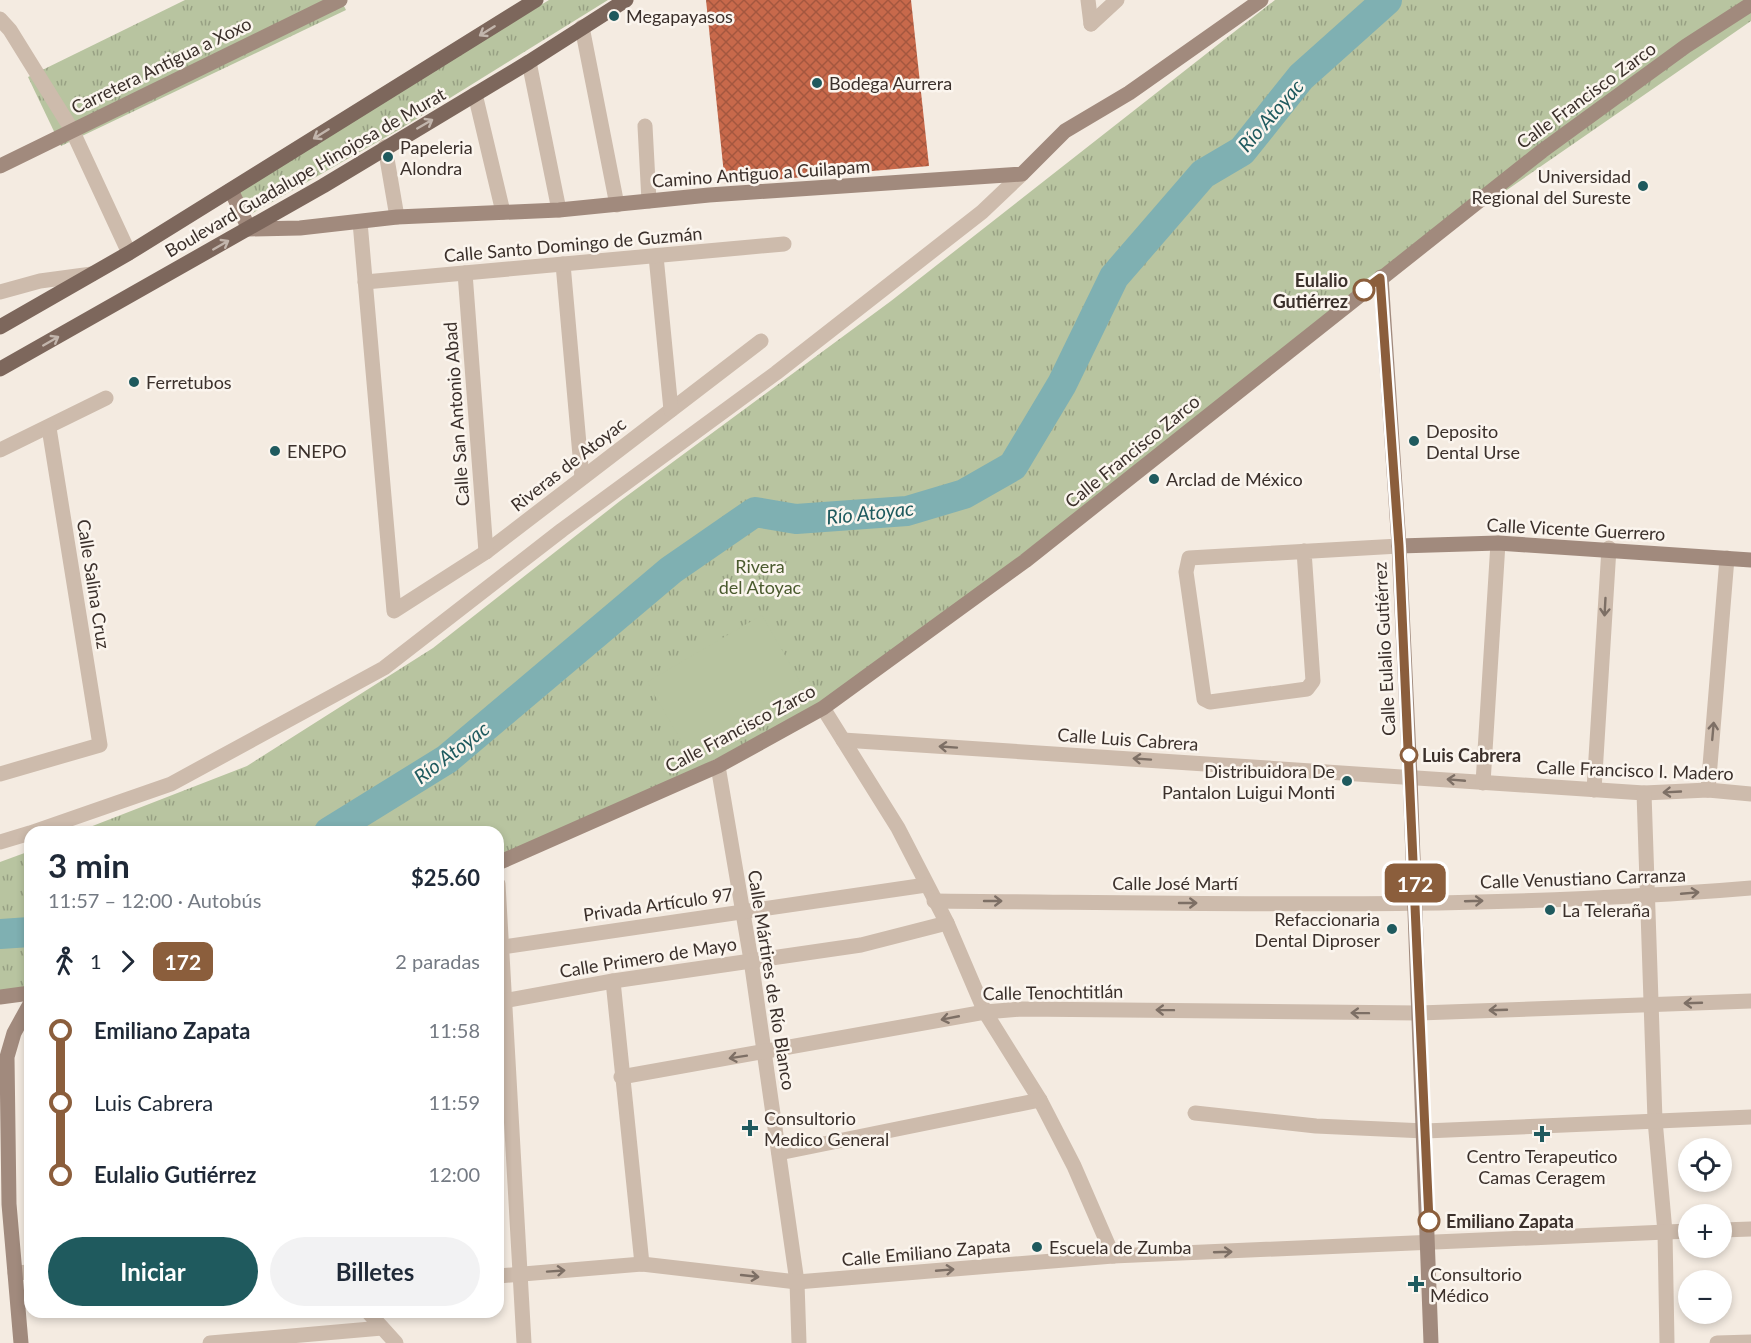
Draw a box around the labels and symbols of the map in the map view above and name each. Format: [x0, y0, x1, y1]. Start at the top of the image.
place label: Megapayasos [626, 5, 733, 27]
marker: Megapayasos [607, 9, 621, 23]
street label: Carretera Antigua a Xoxo [67, 12, 255, 118]
one-way arrow [479, 25, 496, 37]
street label: Calle Francisco Zarco [1512, 37, 1660, 153]
place label: Bodega Aurrera [829, 72, 952, 94]
water label: Río Atoyac [1232, 74, 1308, 156]
marker: Bodega Aurrera [810, 76, 824, 90]
street label: Boulevard Guadalupe Hinojosa de Murat [161, 82, 450, 262]
one-way arrow [416, 118, 433, 130]
one-way arrow [313, 128, 330, 140]
place label: Papeleria Alondra [400, 136, 473, 179]
marker: Papeleria Alondra [381, 150, 395, 164]
street label: Camino Antiguo a Cuilapam [651, 154, 871, 192]
place label: Universidad Regional del Sureste [1472, 165, 1631, 208]
marker: Universidad Regional del Sureste [1636, 179, 1650, 193]
street label: Calle Santo Domingo de Guzmán [443, 222, 703, 266]
one-way arrow [212, 238, 229, 250]
place label: Eulalio Gutiérrez [1273, 269, 1348, 312]
marker: Eulalio Gutiérrez [1353, 279, 1375, 301]
street label: Calle San Antonio Abad [439, 321, 473, 507]
one-way arrow [42, 335, 59, 347]
place label: Ferretubos [146, 371, 232, 393]
marker: Ferretubos [127, 375, 141, 389]
street label: Calle Francisco Zarco [1060, 390, 1204, 512]
street label: Riveras de Atoyac [506, 412, 630, 516]
place label: Deposito Dental Urse [1426, 420, 1520, 463]
marker: Deposito Dental Urse [1407, 434, 1421, 448]
place label: ENEPO [287, 440, 347, 462]
marker: ENEPO [268, 444, 282, 458]
place label: Arclad de México [1166, 468, 1303, 490]
marker: Arclad de México [1147, 472, 1161, 486]
water label: Río Atoyac [825, 495, 915, 529]
street label: Calle Vicente Guerrero [1486, 513, 1666, 545]
street label: Calle Salina Cruz [73, 518, 115, 650]
park label: Rivera del Atoyac [719, 555, 802, 598]
street label: Calle Eulalio Gutiérrez [1368, 561, 1400, 737]
one-way arrow [1600, 596, 1611, 616]
street label: Calle Francisco Zarco [661, 679, 819, 777]
water label: Río Atoyac [409, 716, 493, 788]
one-way arrow [1707, 722, 1718, 742]
street label: Calle Luis Cabrera [1057, 723, 1199, 755]
one-way arrow [938, 741, 958, 752]
place label: Luis Cabrera [1422, 744, 1521, 766]
marker: Luis Cabrera [1400, 746, 1418, 764]
one-way arrow [1133, 754, 1153, 765]
street label: Calle Francisco I. Madero [1536, 756, 1734, 784]
place label: Distribuidora De Pantalon Luigui Monti [1162, 760, 1335, 803]
marker: Distribuidora De Pantalon Luigui Monti [1340, 774, 1354, 788]
one-way arrow [1447, 775, 1467, 786]
one-way arrow [1662, 786, 1682, 797]
street label: Calle Venustiano Carranza [1480, 863, 1686, 893]
line badge: 172 [1380, 864, 1450, 902]
street label: Calle Mártires de Río Blanco [744, 868, 800, 1092]
street label: Calle José Martí [1112, 872, 1239, 894]
street label: Privada Artículo 97 [582, 883, 734, 925]
one-way arrow [1680, 887, 1700, 898]
one-way arrow [982, 895, 1002, 907]
one-way arrow [1464, 896, 1484, 907]
one-way arrow [1177, 897, 1197, 908]
place label: La Teleraña [1562, 899, 1650, 921]
marker: La Teleraña [1543, 903, 1557, 917]
place label: Refaccionaria Dental Diproser [1255, 908, 1380, 951]
marker: Refaccionaria Dental Diproser [1385, 922, 1399, 936]
street label: Calle Primero de Mayo [558, 932, 738, 982]
street label: Calle Tenochtitlán [983, 980, 1123, 1004]
one-way arrow [1683, 997, 1703, 1009]
one-way arrow [1156, 1005, 1176, 1016]
one-way arrow [1488, 1005, 1508, 1016]
one-way arrow [1351, 1007, 1371, 1019]
one-way arrow [941, 1013, 960, 1024]
one-way arrow [728, 1052, 748, 1063]
place label: Consultorio Medico General [764, 1107, 889, 1150]
marker: Consultorio Medico General [741, 1119, 759, 1137]
marker: Centro Terapeutico Camas Ceragem [1533, 1125, 1551, 1143]
place label: Centro Terapeutico Camas Ceragem [1467, 1145, 1617, 1188]
marker: Emiliano Zapata [1418, 1210, 1440, 1232]
place label: Emiliano Zapata [1446, 1210, 1574, 1232]
street label: Calle Emiliano Zapata [841, 1234, 1011, 1270]
place label: Escuela de Zumba [1049, 1236, 1191, 1258]
marker: Escuela de Zumba [1030, 1240, 1044, 1254]
one-way arrow [1212, 1246, 1232, 1257]
place label: Consultorio Médico [1430, 1263, 1522, 1306]
one-way arrow [934, 1264, 954, 1275]
one-way arrow [546, 1265, 566, 1276]
one-way arrow [740, 1271, 760, 1282]
marker: Consultorio Médico [1407, 1275, 1425, 1293]

